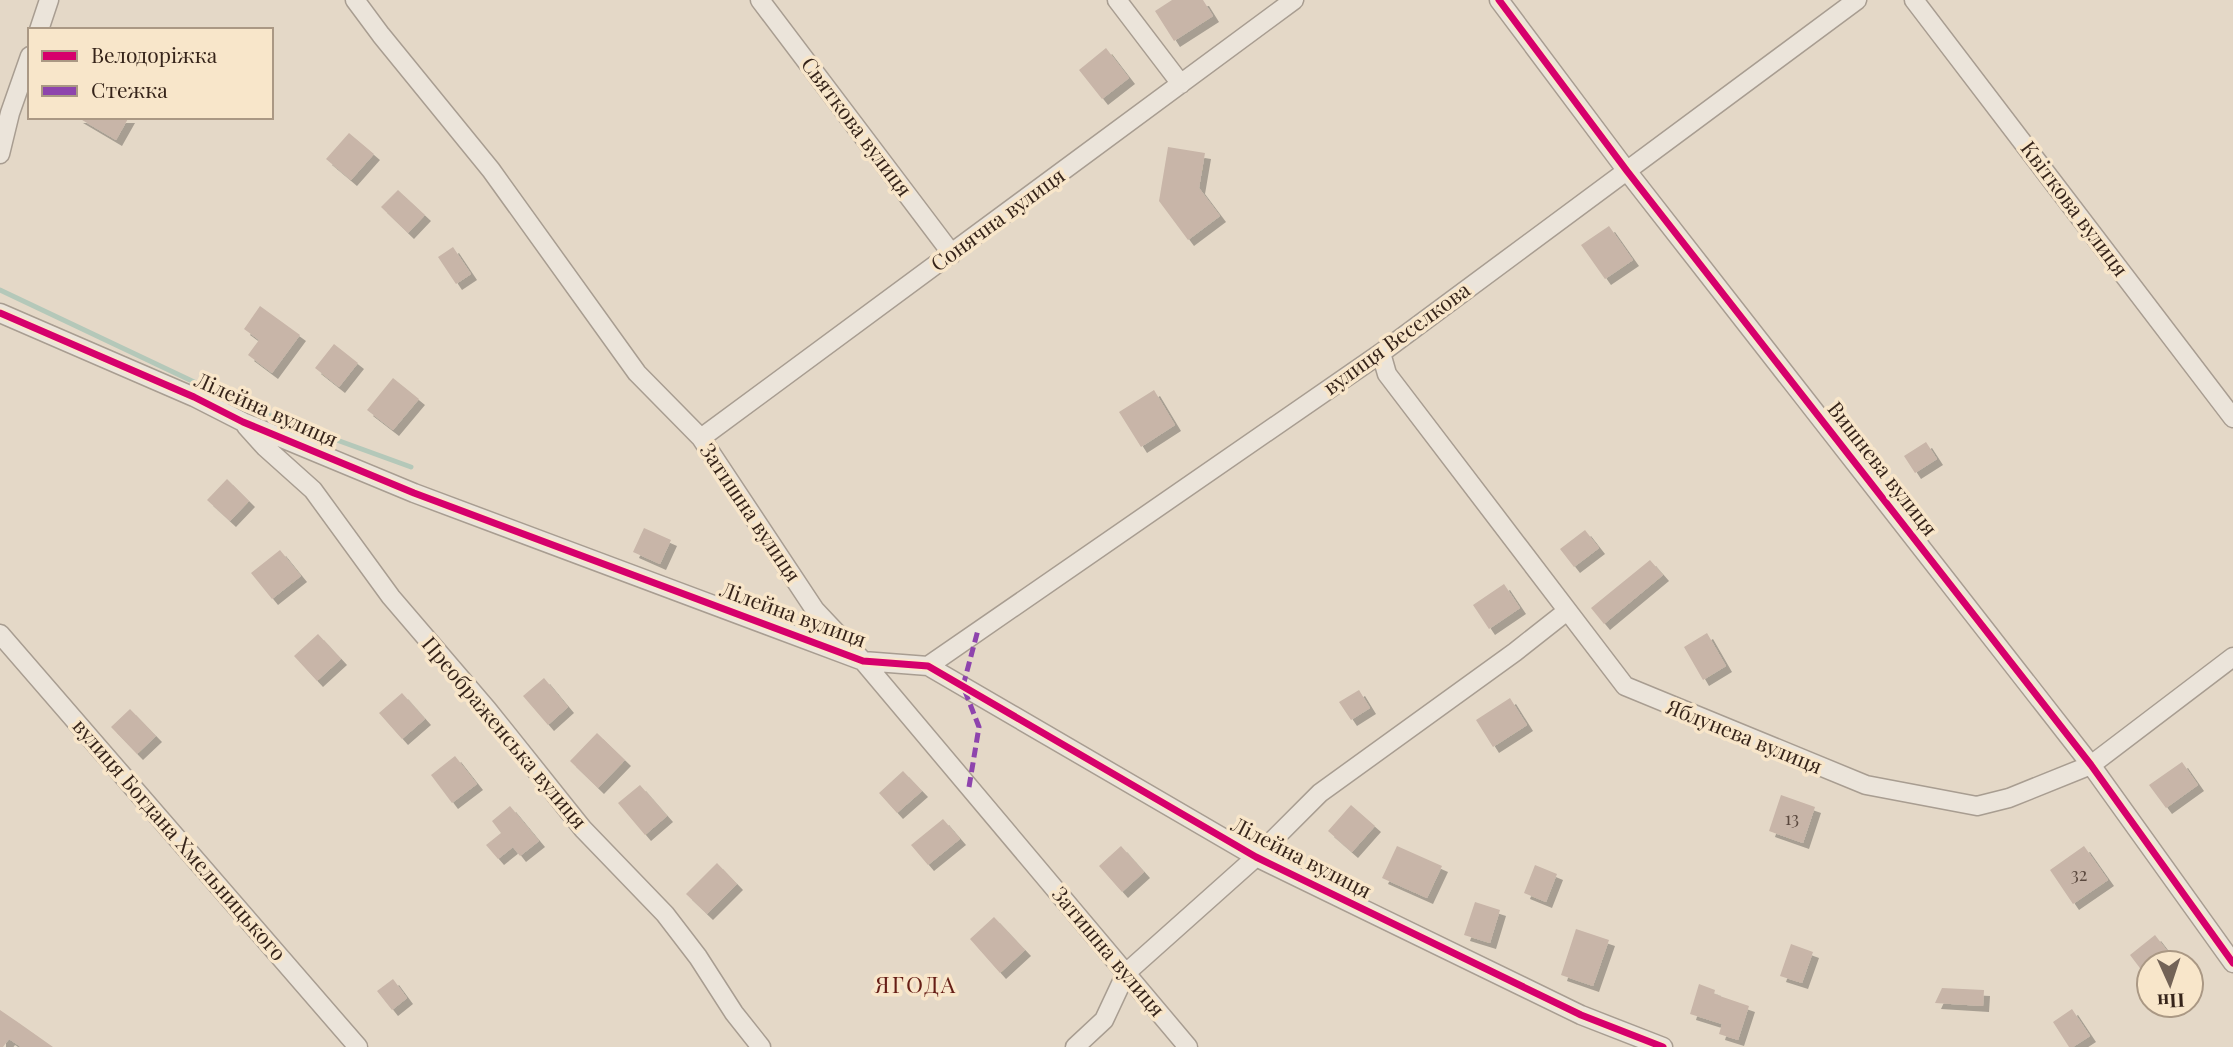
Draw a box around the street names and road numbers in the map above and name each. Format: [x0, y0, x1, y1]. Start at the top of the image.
street label: Святкова вулиця [796, 50, 919, 201]
street label: Квіткова вулиця [2015, 134, 2136, 281]
street label: Сонячна вулиця [924, 160, 1069, 276]
street label: вулиця Веселкова [1317, 274, 1475, 400]
street label: Лілейна вулиця [190, 364, 343, 452]
street label: Вишнева вулиця [1822, 395, 1945, 541]
street label: Затишна вулиця [695, 437, 808, 587]
street label: Лілейна вулиця [716, 573, 871, 653]
street label: Преображенська вулиця [417, 630, 594, 834]
street label: Яблунева вулиця [1662, 691, 1827, 779]
street label: вулиця Богдана Хмельницького [68, 712, 293, 966]
street label: Лілейна вулиця [1226, 808, 1377, 904]
street label: Затишна вулиця [1047, 880, 1172, 1022]

